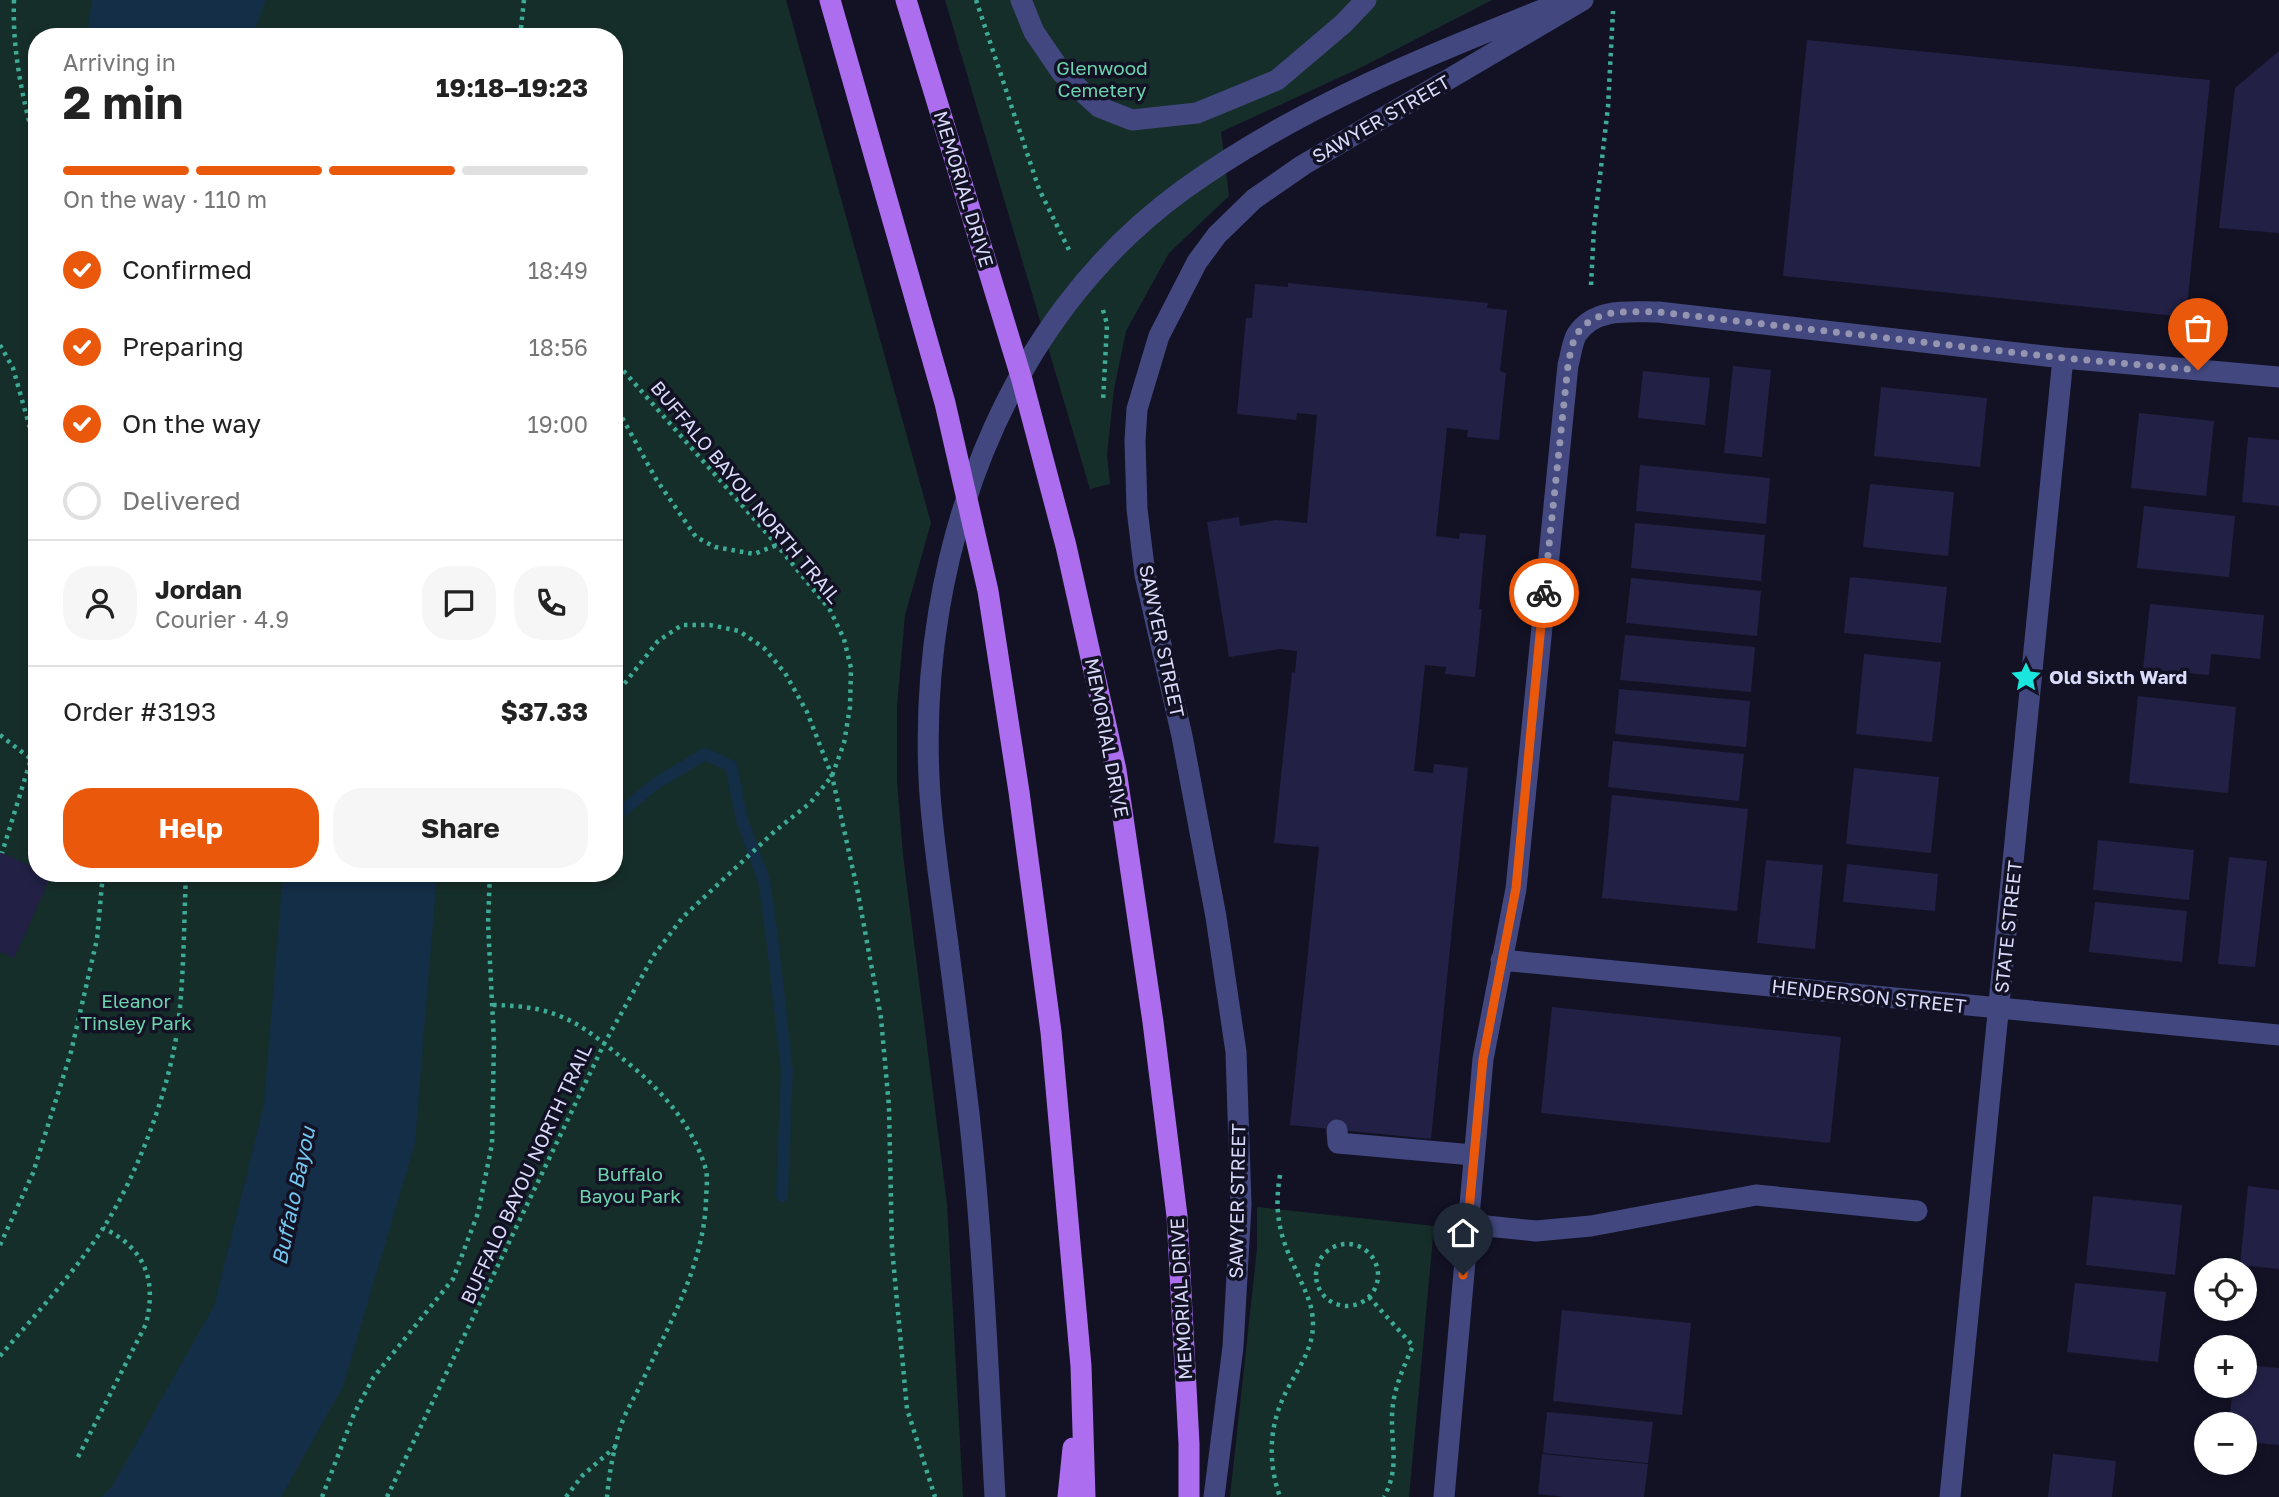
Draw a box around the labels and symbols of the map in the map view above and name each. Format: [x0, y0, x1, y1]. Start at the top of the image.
park label: Glenwood Cemetery [1056, 56, 1148, 101]
street label: SAWYER STREET [1308, 70, 1454, 167]
street label: MEMORIAL DRIVE [930, 108, 999, 270]
pin [2168, 298, 2228, 370]
street label: BUFFALO BAYOU NORTH TRAIL [646, 376, 846, 608]
courier [1509, 558, 1579, 628]
street label: SAWYER STREET [1135, 562, 1190, 720]
street label: MEMORIAL DRIVE [1081, 656, 1134, 820]
place icon: Old Sixth Ward [2009, 660, 2043, 694]
place label: Old Sixth Ward [2049, 665, 2187, 688]
street label: STATE STREET [1989, 859, 2026, 994]
street label: HENDERSON STREET [1771, 974, 1968, 1017]
park label: Eleanor Tinsley Park [80, 989, 192, 1034]
street label: BUFFALO BAYOU NORTH TRAIL [455, 1040, 596, 1307]
water label: Buffalo Bayou [266, 1123, 321, 1267]
street label: SAWYER STREET [1224, 1123, 1249, 1279]
park label: Buffalo Bayou Park [579, 1162, 681, 1207]
pin [1433, 1203, 1493, 1275]
street label: MEMORIAL DRIVE [1165, 1218, 1196, 1381]

